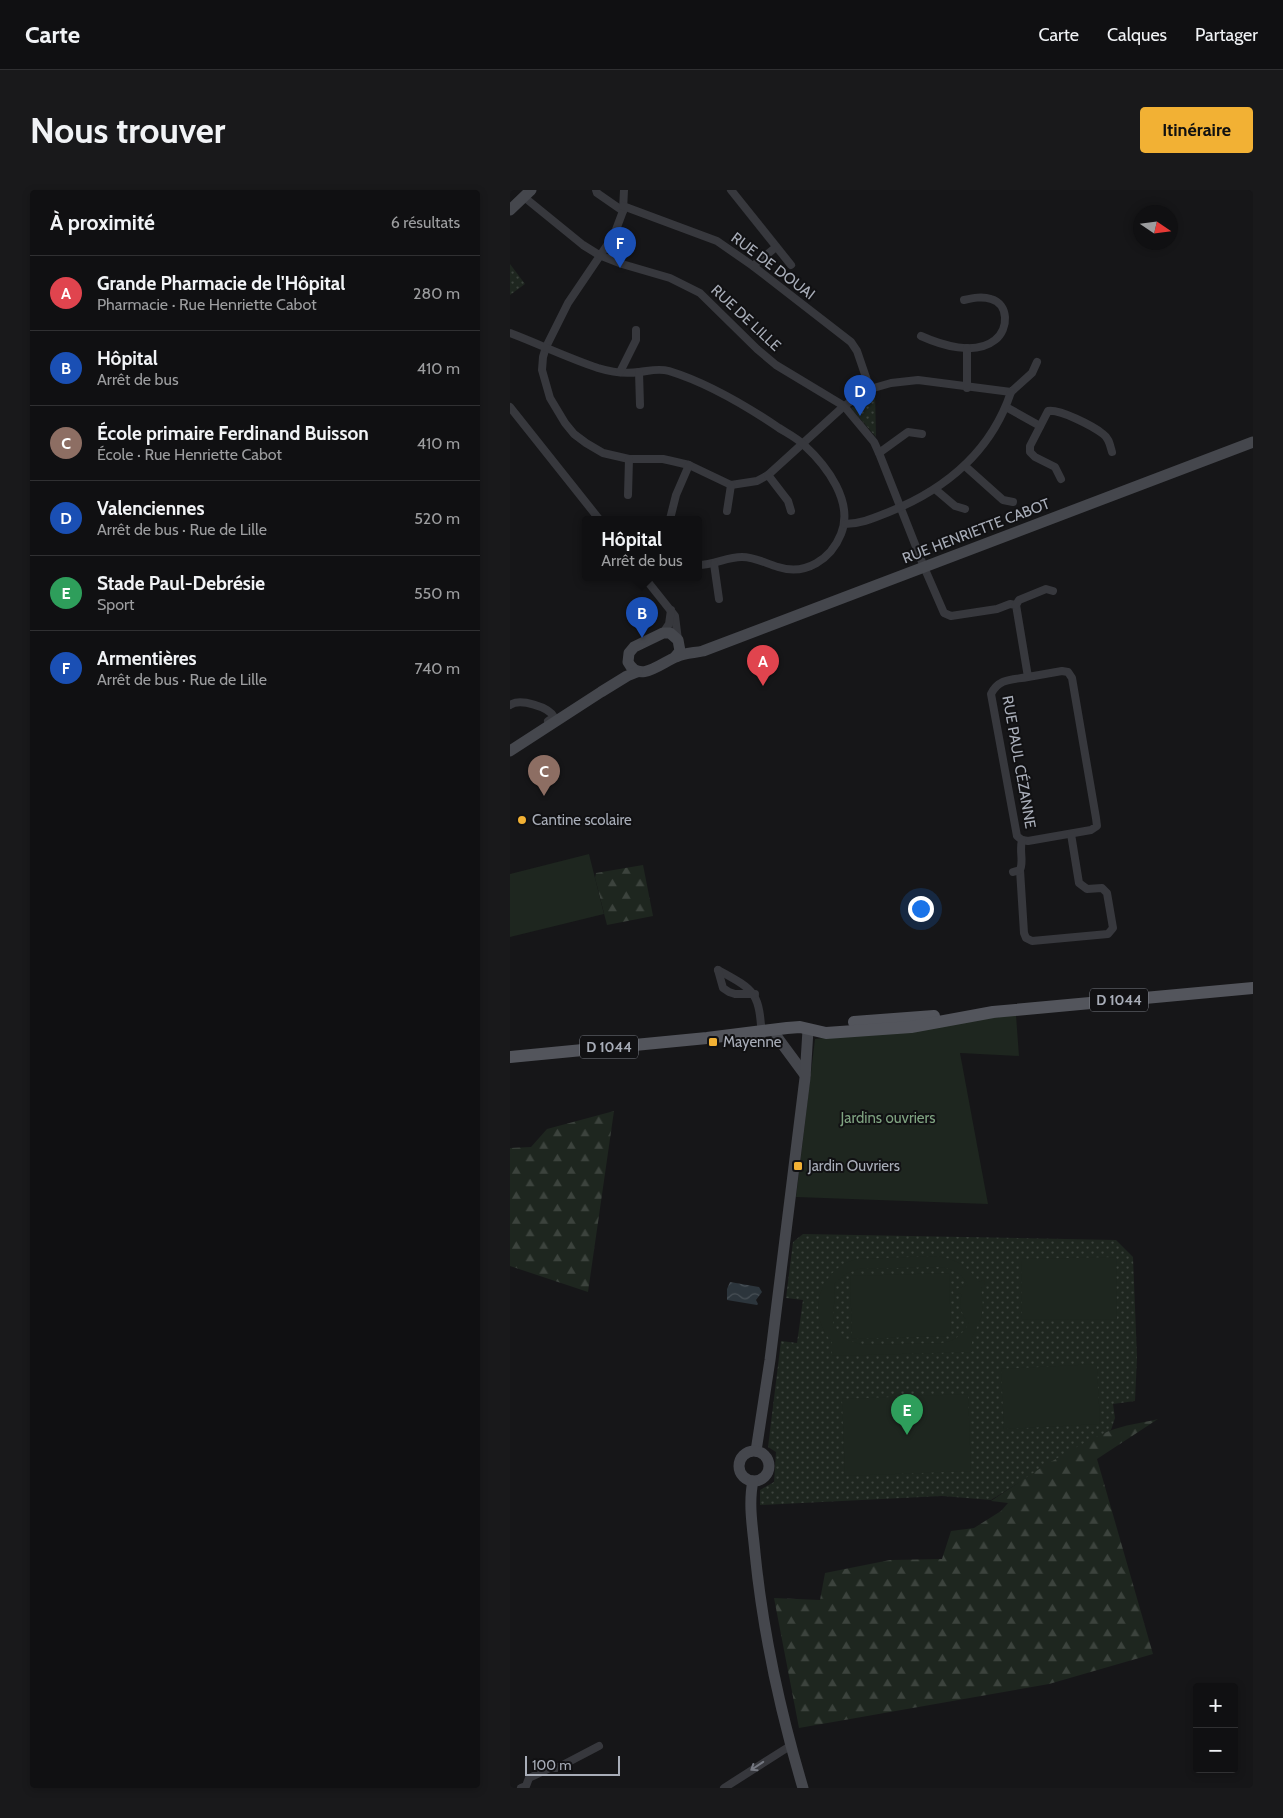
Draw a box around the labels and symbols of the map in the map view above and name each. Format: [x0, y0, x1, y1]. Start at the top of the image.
north arrow [1133, 205, 1178, 250]
pin: F [604, 227, 636, 268]
street label: RUE DE DOUAI [728, 229, 818, 303]
street label: RUE DE LILLE [707, 281, 785, 355]
pin: D [844, 375, 876, 416]
street label: RUE HENRIETTE CABOT [900, 495, 1052, 567]
pin: B [626, 597, 658, 638]
pin: A [747, 645, 779, 686]
street label: RUE PAUL CÉZANNE [998, 694, 1041, 830]
pin: C [528, 755, 560, 796]
place label: Cantine scolaire [532, 811, 632, 829]
marker: Cantine scolaire [516, 814, 528, 826]
your location [908, 896, 934, 922]
road number: D 1044 [1090, 988, 1148, 1012]
place label: Mayenne [723, 1033, 782, 1051]
road number: D 1044 [580, 1036, 638, 1059]
marker: Mayenne [707, 1036, 719, 1048]
park label: Jardins ouvriers [840, 1109, 935, 1127]
place label: Jardin Ouvriers [807, 1157, 900, 1175]
marker: Jardin Ouvriers [792, 1160, 804, 1172]
pin: E [891, 1394, 923, 1435]
scale bar [525, 1753, 620, 1776]
one-way arrow [750, 1761, 764, 1771]

